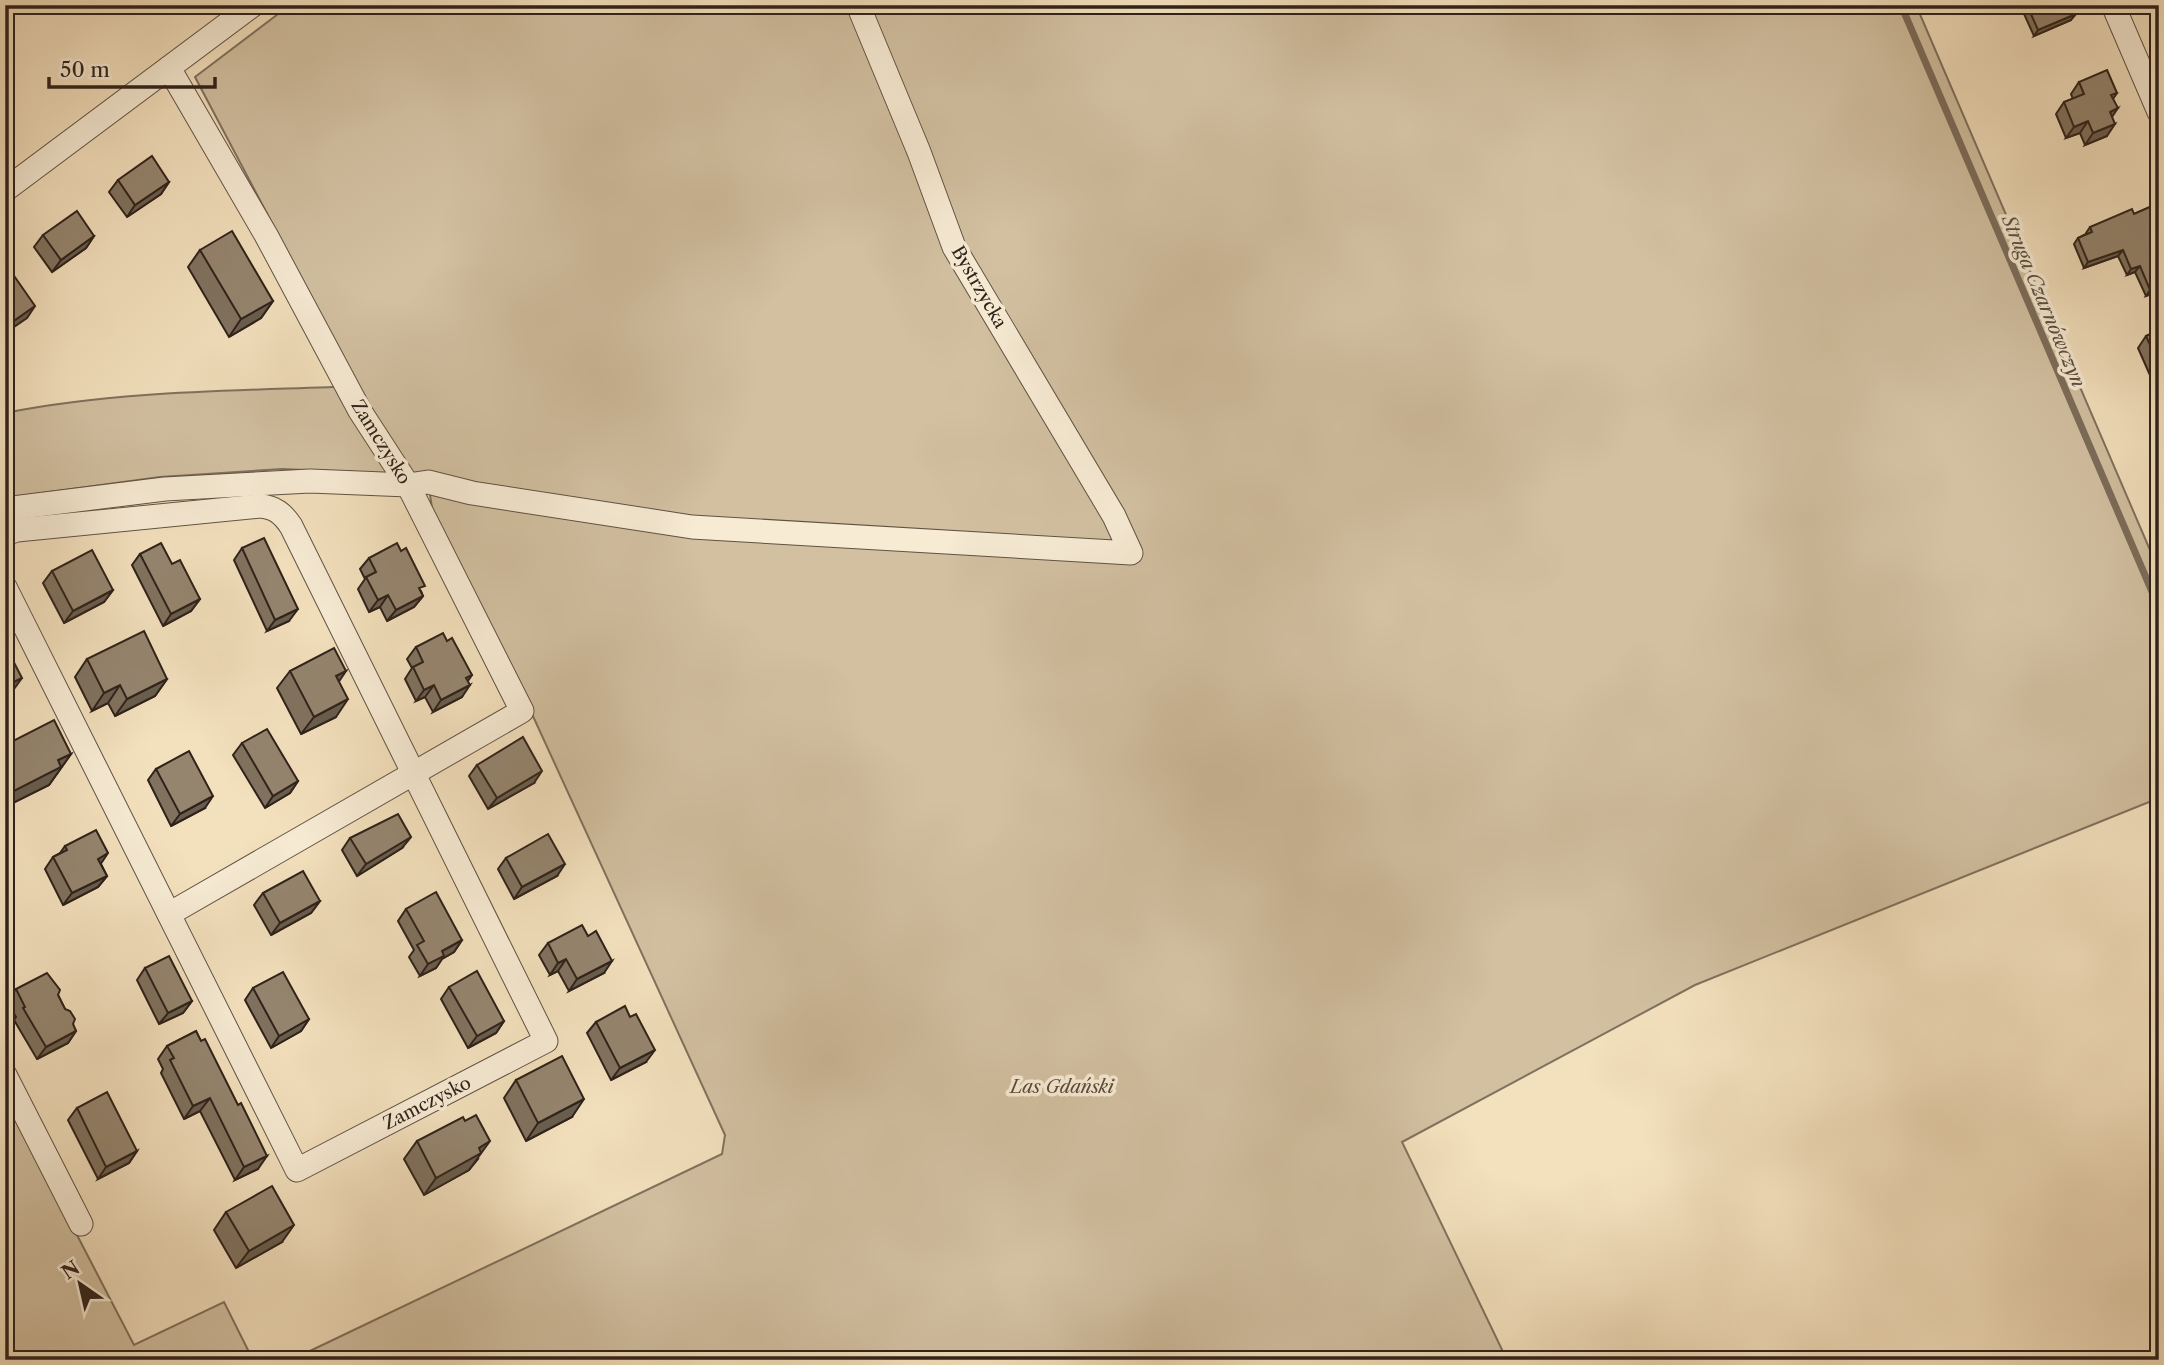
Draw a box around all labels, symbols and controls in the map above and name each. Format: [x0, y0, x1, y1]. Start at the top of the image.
scale bar [49, 46, 215, 90]
text: 50 m [60, 57, 110, 82]
water label: Struga Czarnówczyn [1996, 211, 2090, 391]
street label: Bystrzycka [947, 242, 1012, 333]
street label: Zamczysko [346, 396, 416, 488]
street label: Zamczysko [379, 1072, 475, 1134]
park label: Las Gdański [1008, 1076, 1115, 1098]
north arrow [46, 1250, 116, 1320]
text: N [57, 1256, 84, 1284]

